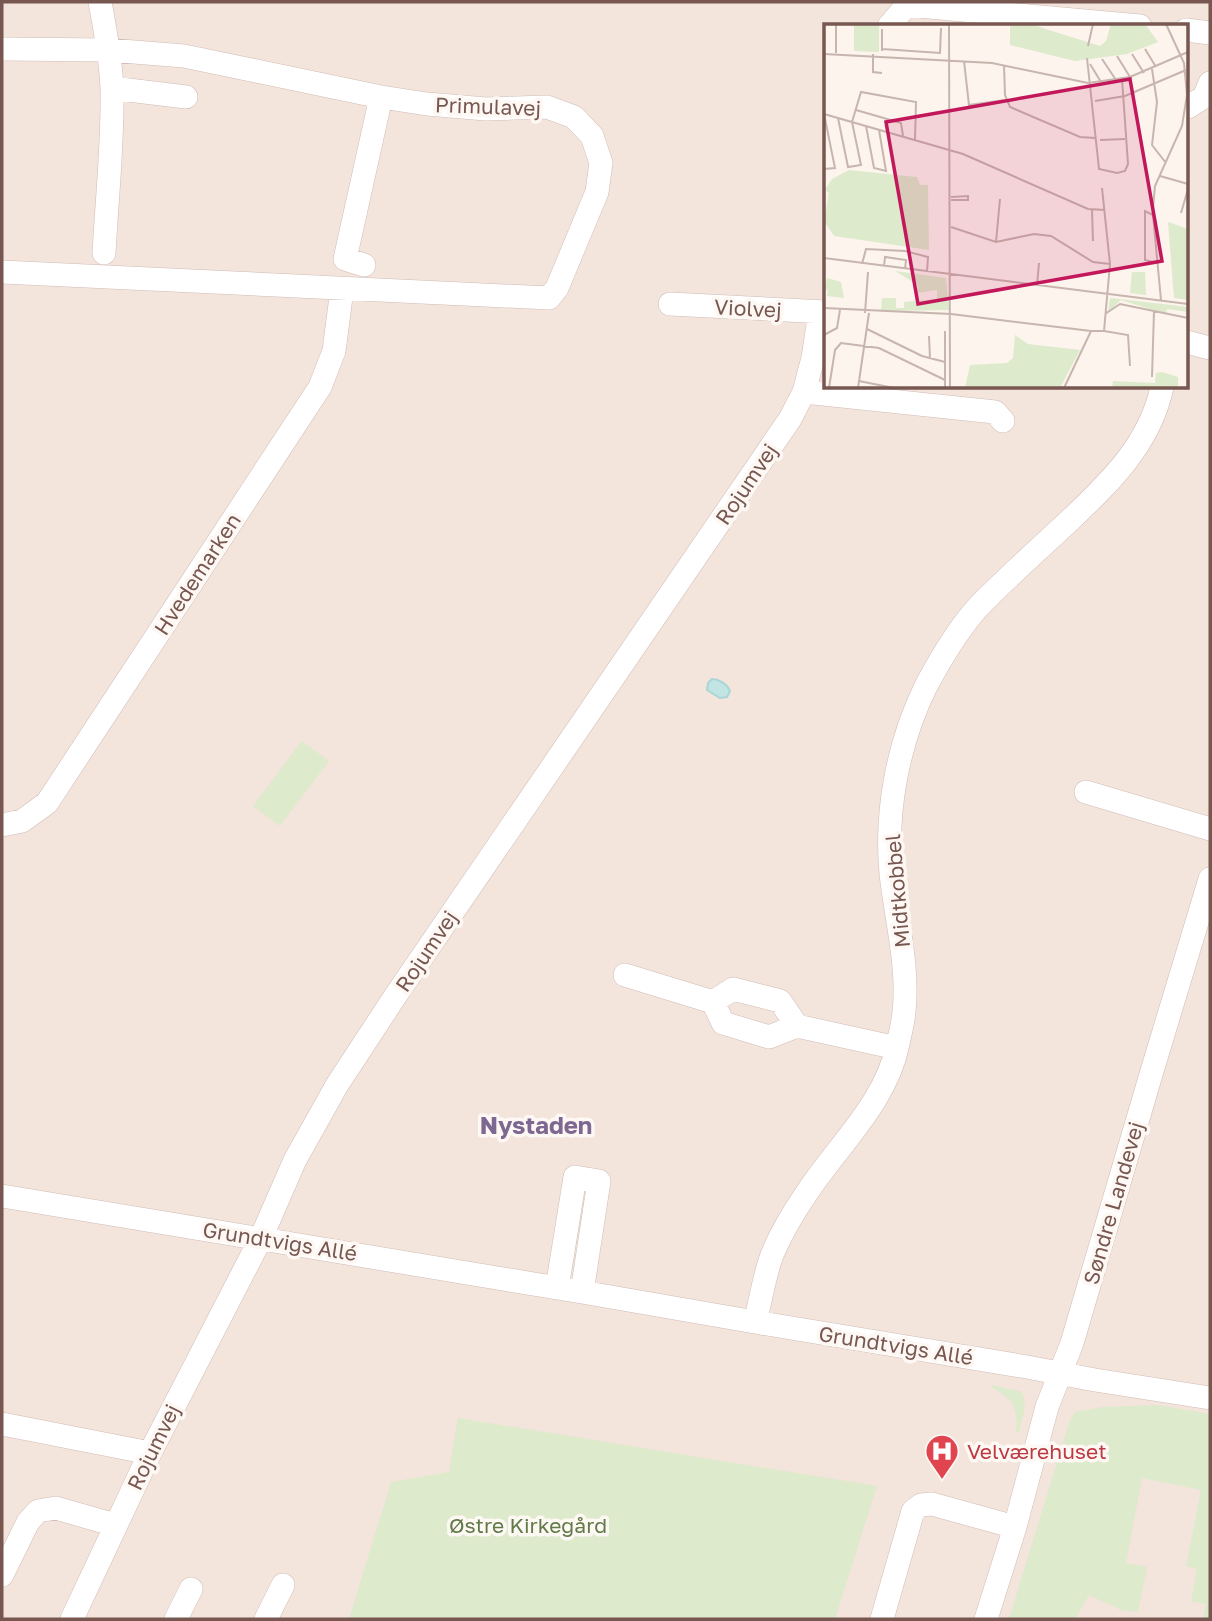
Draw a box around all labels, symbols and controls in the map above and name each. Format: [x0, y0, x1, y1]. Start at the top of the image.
inset map [824, 24, 1188, 388]
street label: Primulavej [434, 91, 542, 121]
street label: Violvej [713, 293, 783, 323]
street label: Rojumvej [709, 438, 783, 530]
street label: Hvedemarken [148, 508, 246, 640]
street label: Midtkobbel [879, 833, 915, 949]
street label: Rojumvej [389, 905, 463, 997]
district label: Nystaden [480, 1110, 592, 1139]
street label: Søndre Landevej [1077, 1119, 1149, 1287]
street label: Grundtvigs Allé [201, 1216, 359, 1266]
street label: Grundtvigs Allé [817, 1320, 975, 1370]
street label: Rojumvej [121, 1400, 185, 1494]
hospital icon: Velværehuset [923, 1432, 961, 1481]
place label: Velværehuset [967, 1438, 1107, 1464]
park label: Østre Kirkegård [449, 1512, 607, 1538]

